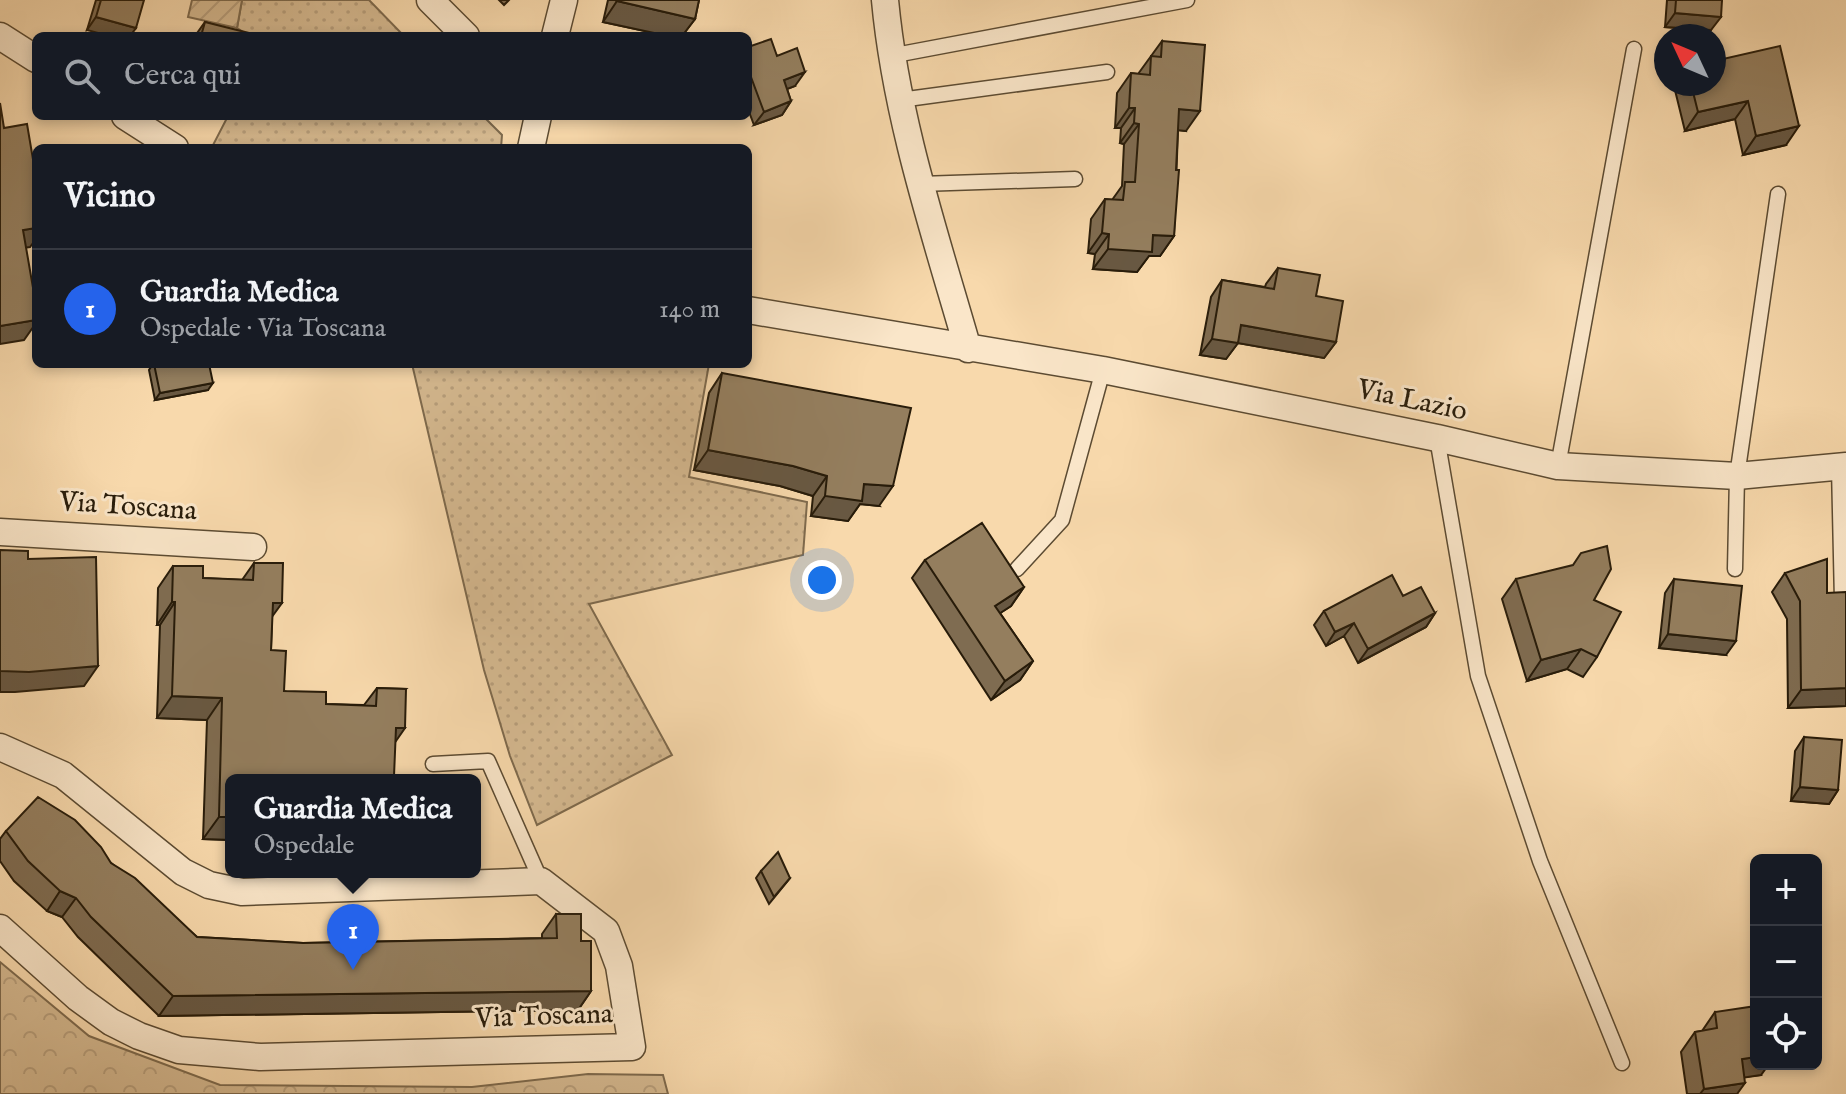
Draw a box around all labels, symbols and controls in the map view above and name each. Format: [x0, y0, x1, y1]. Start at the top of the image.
north arrow [1654, 24, 1726, 96]
search box [32, 32, 752, 120]
icon: search [60, 54, 104, 98]
text: Cerca qui [124, 57, 241, 95]
text: Vicino [64, 175, 155, 218]
text: Guardia Medica [140, 274, 338, 312]
text: 1 [85, 293, 95, 326]
text: 140 m [659, 293, 720, 326]
text: Ospedale · Via Toscana [140, 312, 386, 345]
street label: Via Lazio [1353, 372, 1470, 430]
street label: Via Toscana [57, 485, 199, 529]
your location [802, 560, 842, 600]
popup [225, 774, 481, 878]
text: Guardia Medica [254, 791, 452, 829]
text: Ospedale [254, 829, 355, 862]
map controls [1750, 854, 1822, 1070]
button: + [1750, 854, 1822, 926]
pin: 1 [327, 904, 379, 970]
button: − [1750, 926, 1822, 998]
street label: Via Toscana [473, 997, 614, 1037]
button: locate [1750, 998, 1822, 1070]

